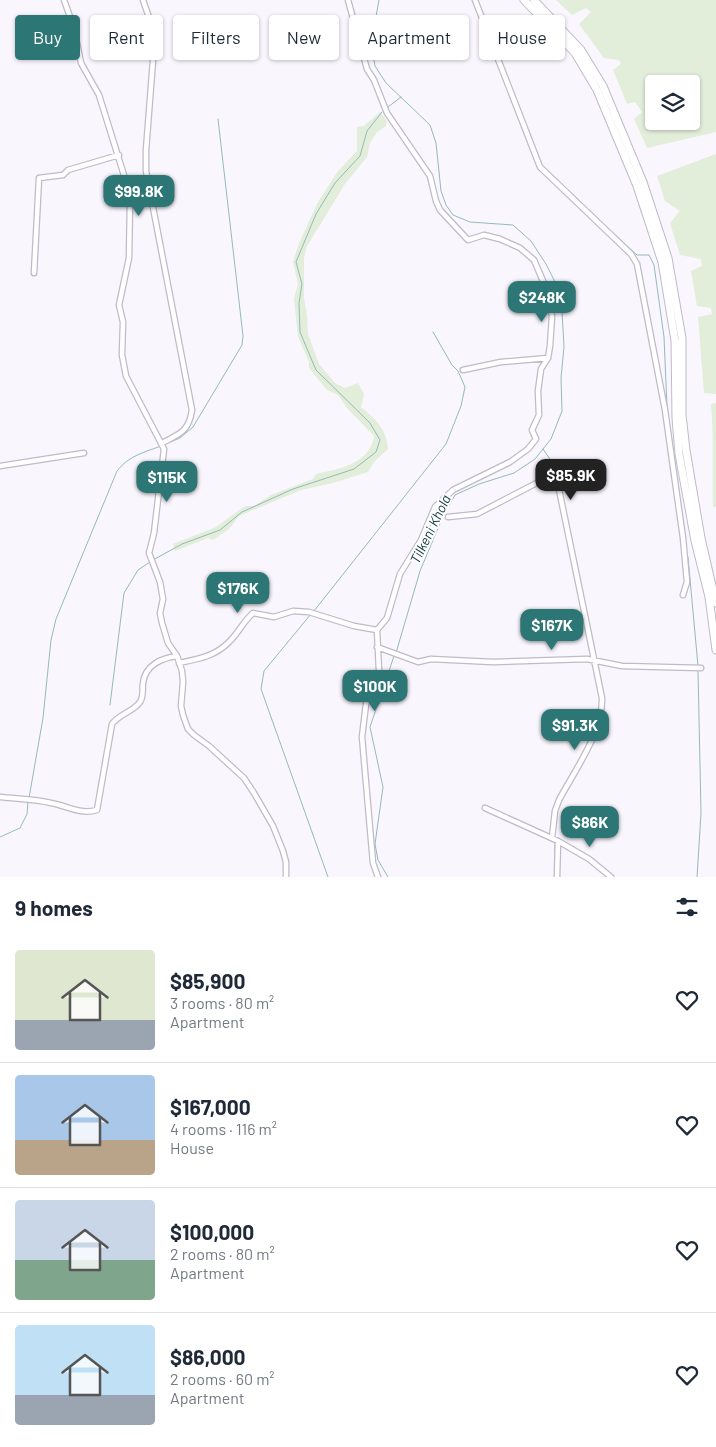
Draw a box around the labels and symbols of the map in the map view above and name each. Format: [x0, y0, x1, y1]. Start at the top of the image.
pin: $99.8K [98, 174, 180, 217]
pin: $248K [507, 280, 577, 323]
pin: $85.9K [530, 458, 612, 501]
pin: $115K [132, 460, 202, 503]
water label: Tilkeni Khola [406, 492, 454, 566]
pin: $176K [203, 572, 273, 614]
pin: $167K [517, 608, 587, 651]
pin: $100K [340, 670, 410, 712]
pin: $91.3K [534, 708, 616, 751]
pin: $86K [560, 806, 620, 848]

